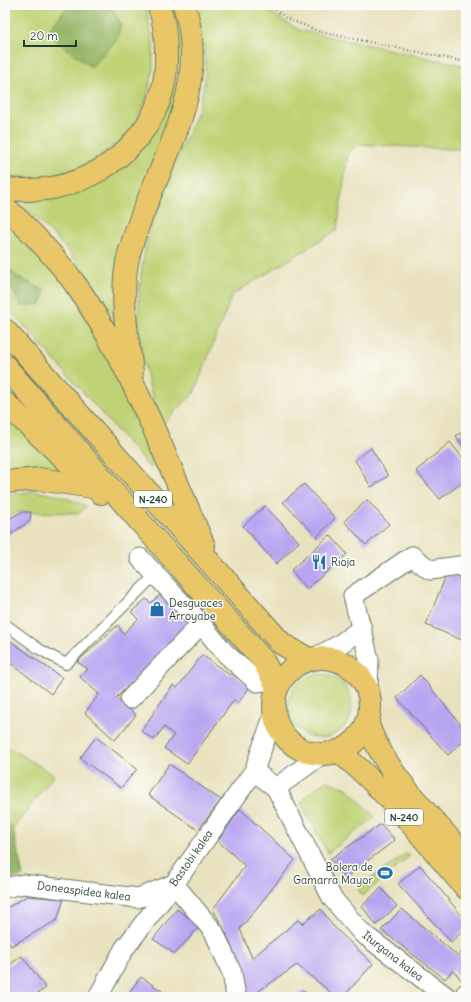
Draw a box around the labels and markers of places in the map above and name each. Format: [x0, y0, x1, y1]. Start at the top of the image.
restaurant icon: Rioja [310, 553, 328, 571]
place label: Rioja [331, 555, 355, 569]
place label: Desguaces Arroyabe [169, 596, 223, 623]
shop icon: Desguaces Arroyabe [148, 600, 166, 618]
place label: Bolera de Gamarra Mayor [293, 860, 373, 887]
sports icon: Bolera de Gamarra Mayor [376, 864, 394, 882]

